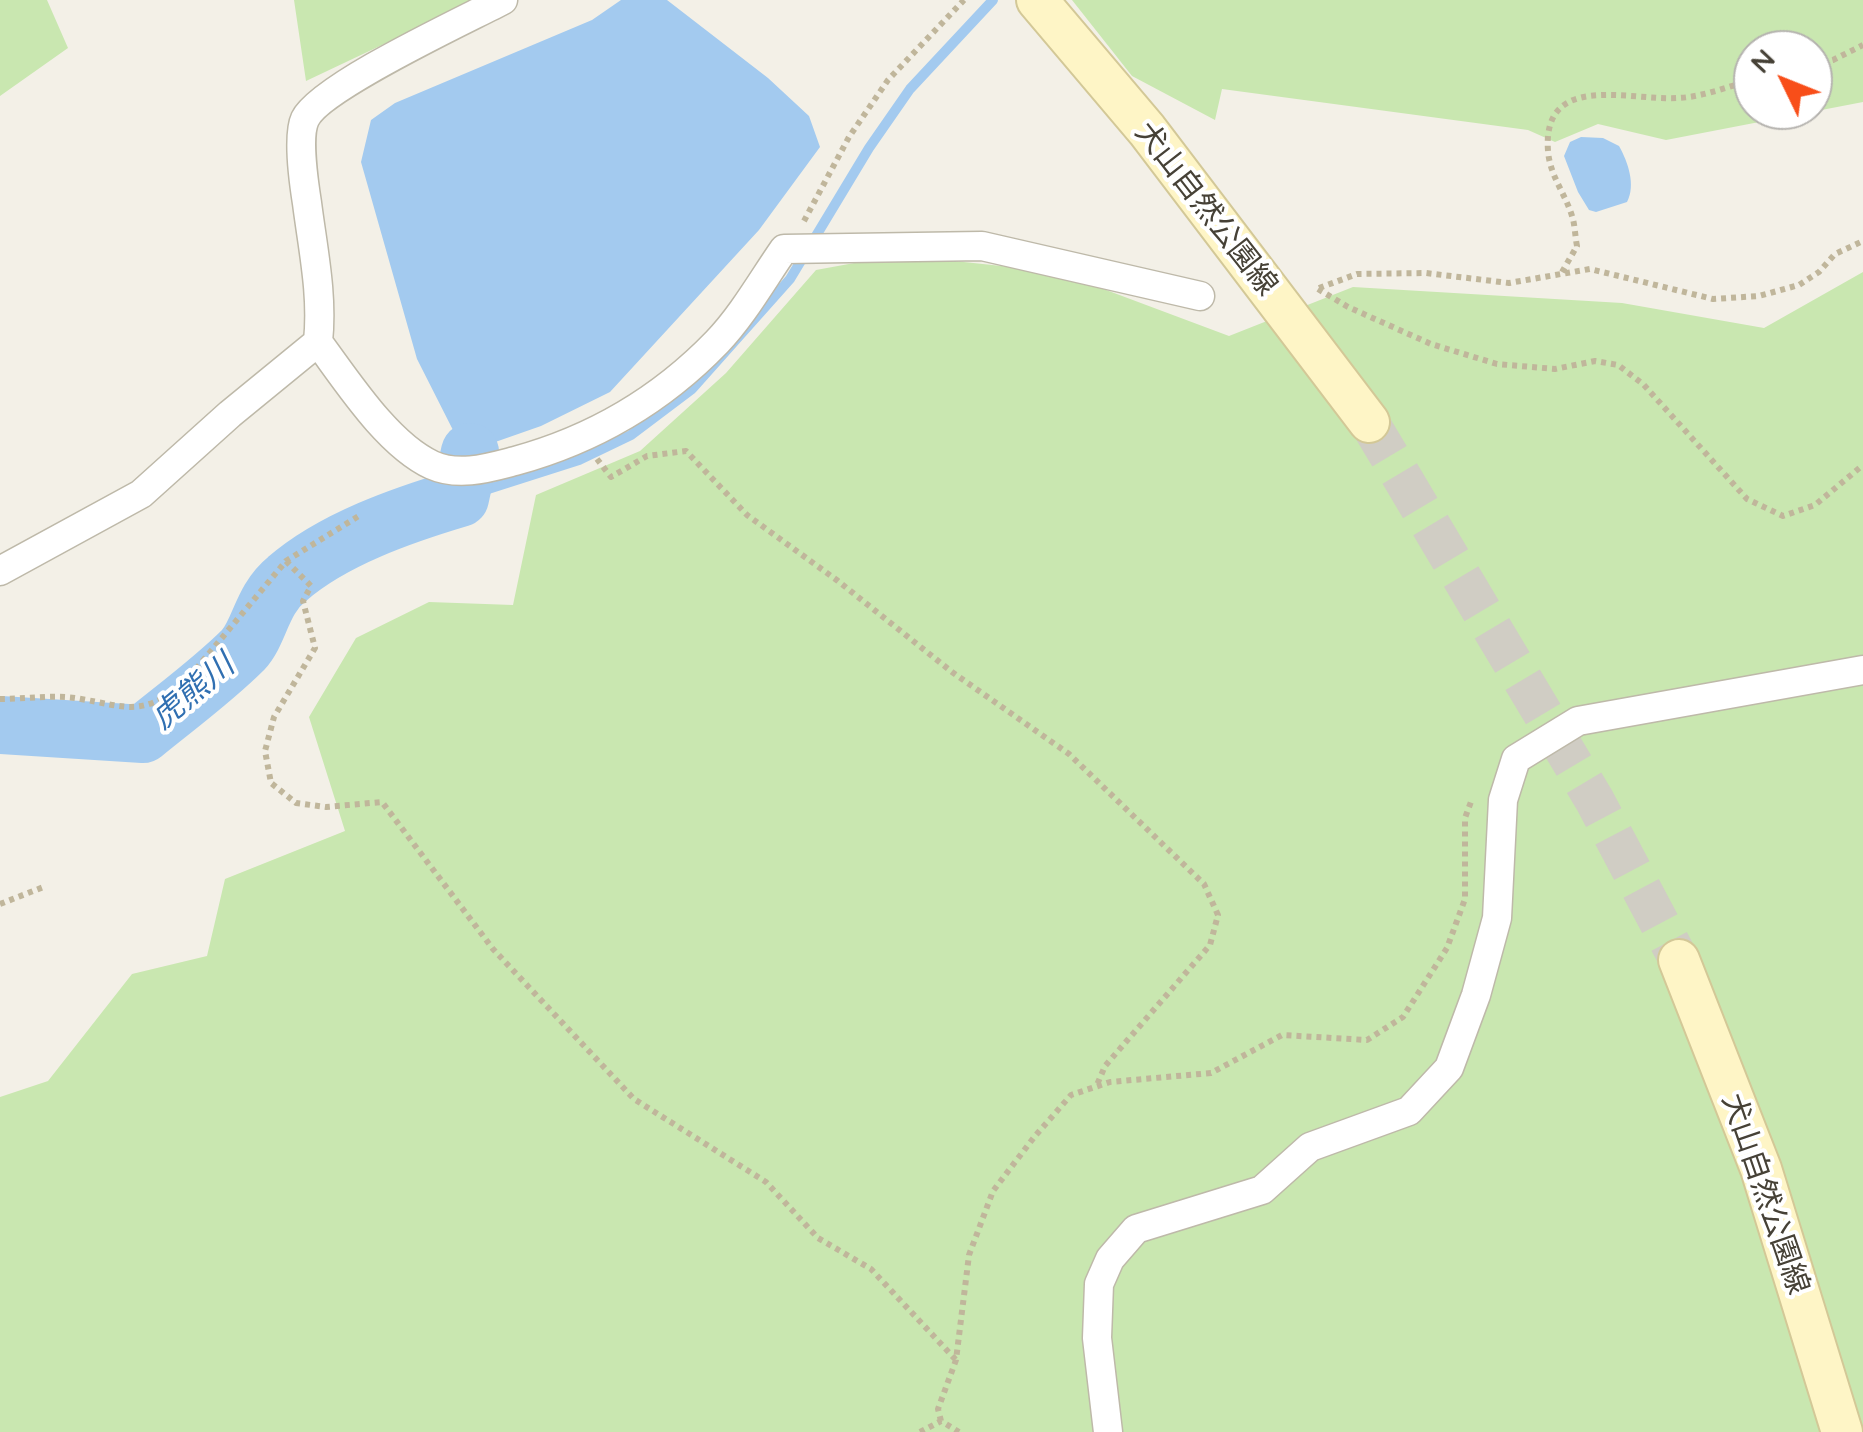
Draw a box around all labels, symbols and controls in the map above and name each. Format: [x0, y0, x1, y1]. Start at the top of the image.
north arrow [1733, 30, 1833, 130]
text: N [1742, 41, 1782, 80]
street label: 犬山自然公園線 [1127, 115, 1285, 303]
water label: 虎熊川 [144, 646, 242, 738]
street label: 犬山自然公園線 [1714, 1089, 1816, 1299]

